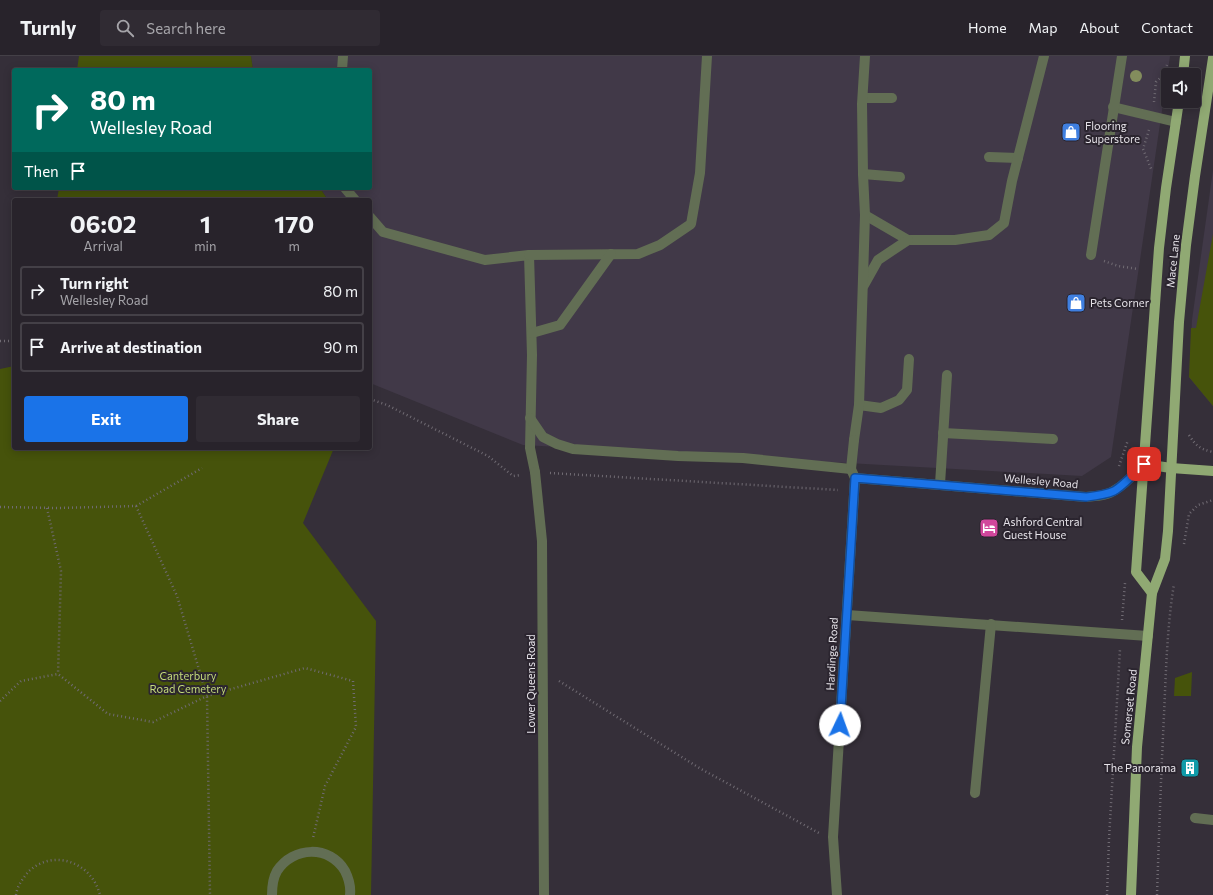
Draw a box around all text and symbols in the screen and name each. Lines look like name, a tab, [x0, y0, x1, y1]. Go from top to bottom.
search box	[100, 10, 380, 46]
text: Turnly	[20, 16, 76, 39]
icon: search	[114, 17, 136, 39]
text: Search here	[146, 19, 226, 37]
text: Home	[968, 19, 1007, 36]
text: Map	[1029, 19, 1057, 36]
text: About	[1079, 19, 1119, 36]
text: Contact	[1141, 19, 1193, 36]
map controls	[1161, 68, 1201, 108]
button: sound	[1161, 68, 1201, 108]
text: 80 m	[90, 82, 156, 116]
icon: right	[24, 84, 76, 136]
text: Wellesley Road	[90, 116, 212, 138]
place label: Flooring Superstore	[1085, 119, 1140, 145]
shop icon: Flooring Superstore	[1060, 121, 1082, 143]
icon: arrive	[67, 160, 89, 182]
text: Then	[24, 162, 59, 180]
text: 06:02	[70, 209, 136, 238]
text: 1	[200, 209, 211, 238]
text: 170	[274, 209, 314, 238]
street label: Mace Lane	[1163, 233, 1182, 288]
text: Arrival	[83, 238, 123, 254]
text: min	[194, 238, 216, 254]
text: m	[289, 238, 300, 254]
text: Turn right	[60, 274, 129, 292]
icon: right	[26, 280, 48, 302]
text: 80 m	[323, 282, 358, 300]
text: Wellesley Road	[60, 292, 148, 308]
shop icon: Pets Corner	[1065, 292, 1087, 314]
place label: Pets Corner	[1090, 296, 1150, 309]
icon: arrive	[26, 336, 48, 358]
text: Arrive at destination	[60, 338, 202, 356]
text: 90 m	[323, 338, 358, 356]
button: Exit	[24, 396, 188, 442]
button: Share	[196, 396, 360, 442]
pin	[1127, 447, 1161, 481]
icon: arrive	[1133, 453, 1155, 475]
street label: Wellesley Road	[1003, 471, 1079, 490]
place label: Ashford Central Guest House	[1003, 515, 1082, 541]
hotel icon: Ashford Central Guest House	[978, 517, 1000, 539]
street label: Hardinge Road	[823, 617, 840, 691]
street label: Lower Queens Road	[524, 634, 537, 734]
park label: Canterbury Road Cemetery	[150, 669, 227, 695]
street label: Somerset Road	[1118, 669, 1139, 745]
position arrow	[819, 704, 861, 746]
building icon: The Panorama	[1179, 757, 1201, 779]
place label: The Panorama	[1104, 761, 1176, 774]

